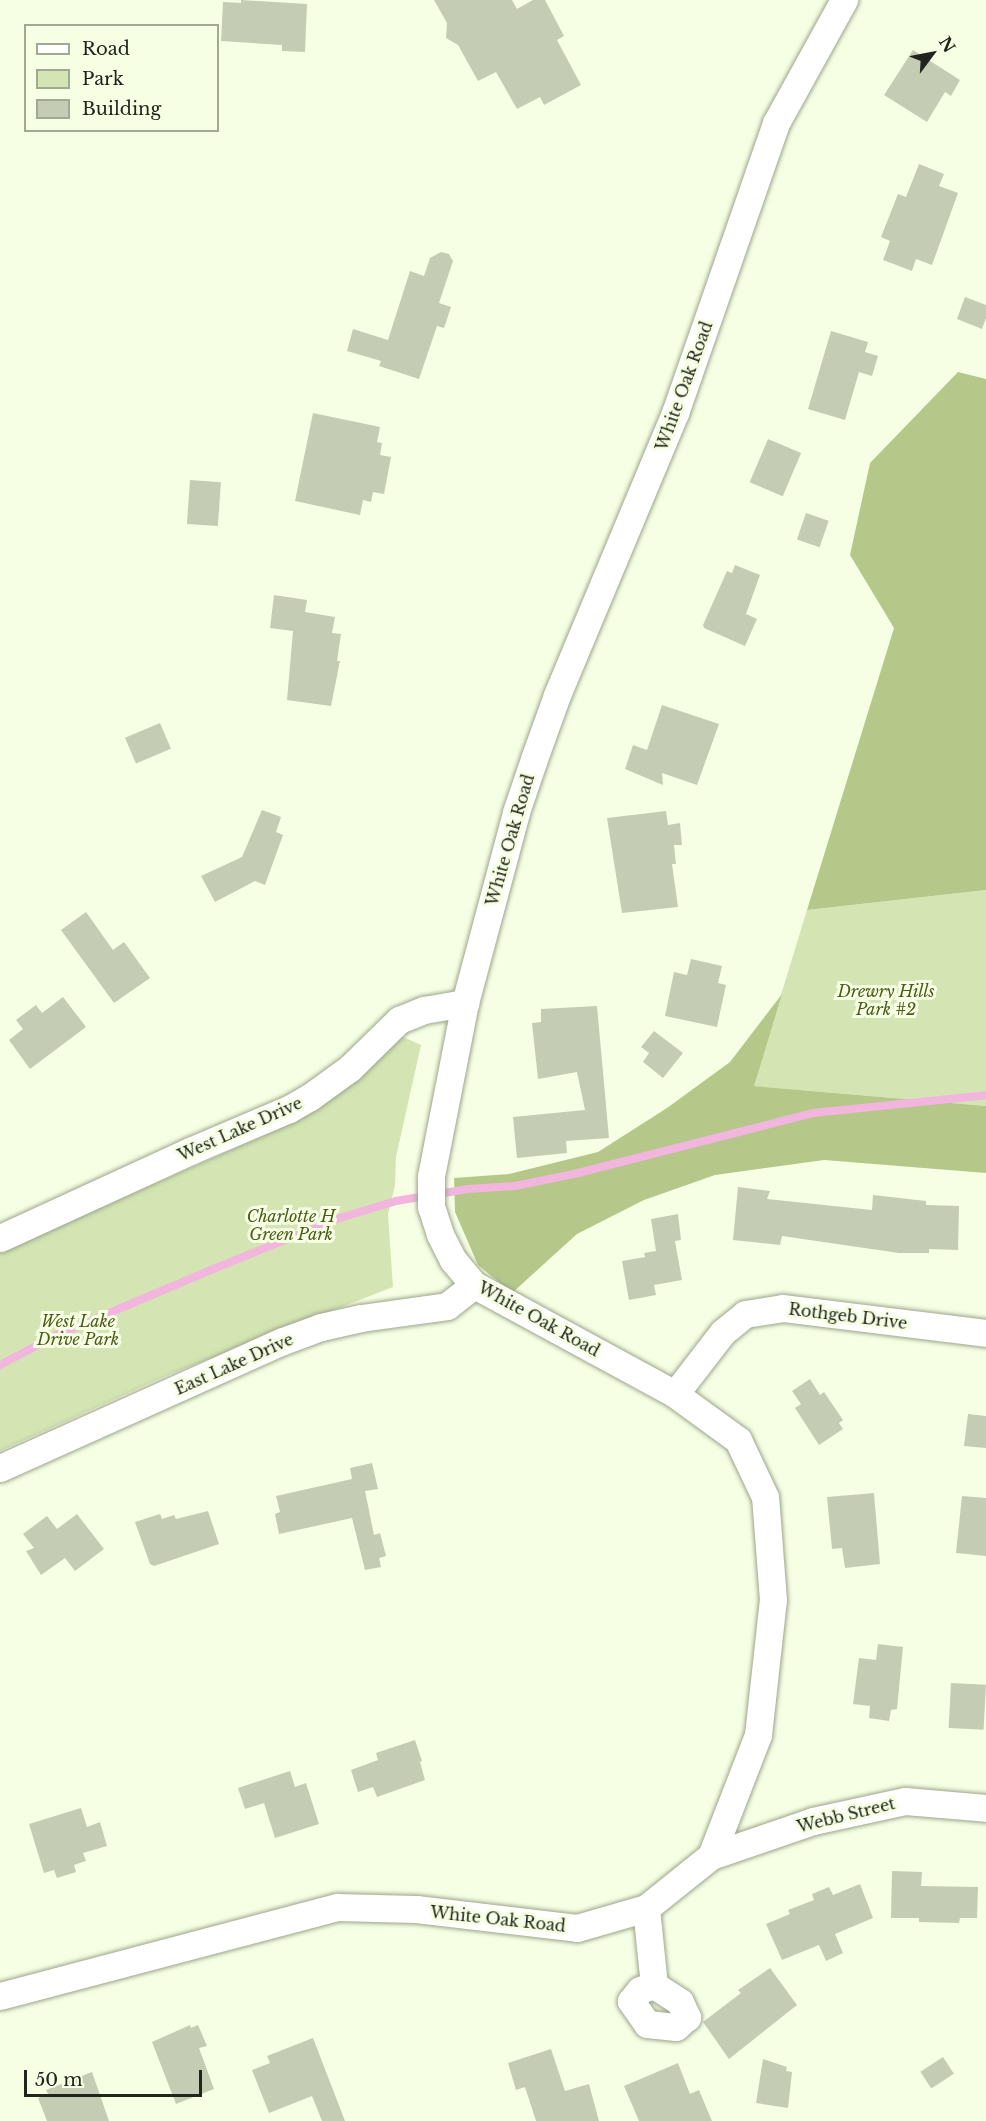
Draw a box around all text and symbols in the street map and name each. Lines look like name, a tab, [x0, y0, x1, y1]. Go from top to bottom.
legend	[24, 24, 219, 132]
north arrow	[902, 24, 962, 84]
text: N	[935, 33, 960, 56]
text: Road	[82, 38, 130, 60]
text: Park	[82, 68, 124, 90]
text: Building	[82, 98, 161, 120]
street label: White Oak Road	[652, 319, 716, 453]
street label: White Oak Road	[482, 772, 538, 908]
park label: Drewry Hills Park #2	[837, 981, 935, 1019]
street label: West Lake Drive	[175, 1093, 305, 1165]
park label: Charlotte H Green Park	[247, 1206, 335, 1244]
street label: White Oak Road	[475, 1278, 603, 1360]
street label: Rothgeb Drive	[788, 1299, 908, 1333]
park label: West Lake Drive Park	[37, 1311, 119, 1349]
street label: East Lake Drive	[172, 1329, 296, 1399]
street label: Webb Street	[795, 1794, 897, 1836]
street label: White Oak Road	[429, 1902, 567, 1936]
scale bar	[27, 2058, 206, 2096]
text: 50 m	[35, 2069, 83, 2091]

